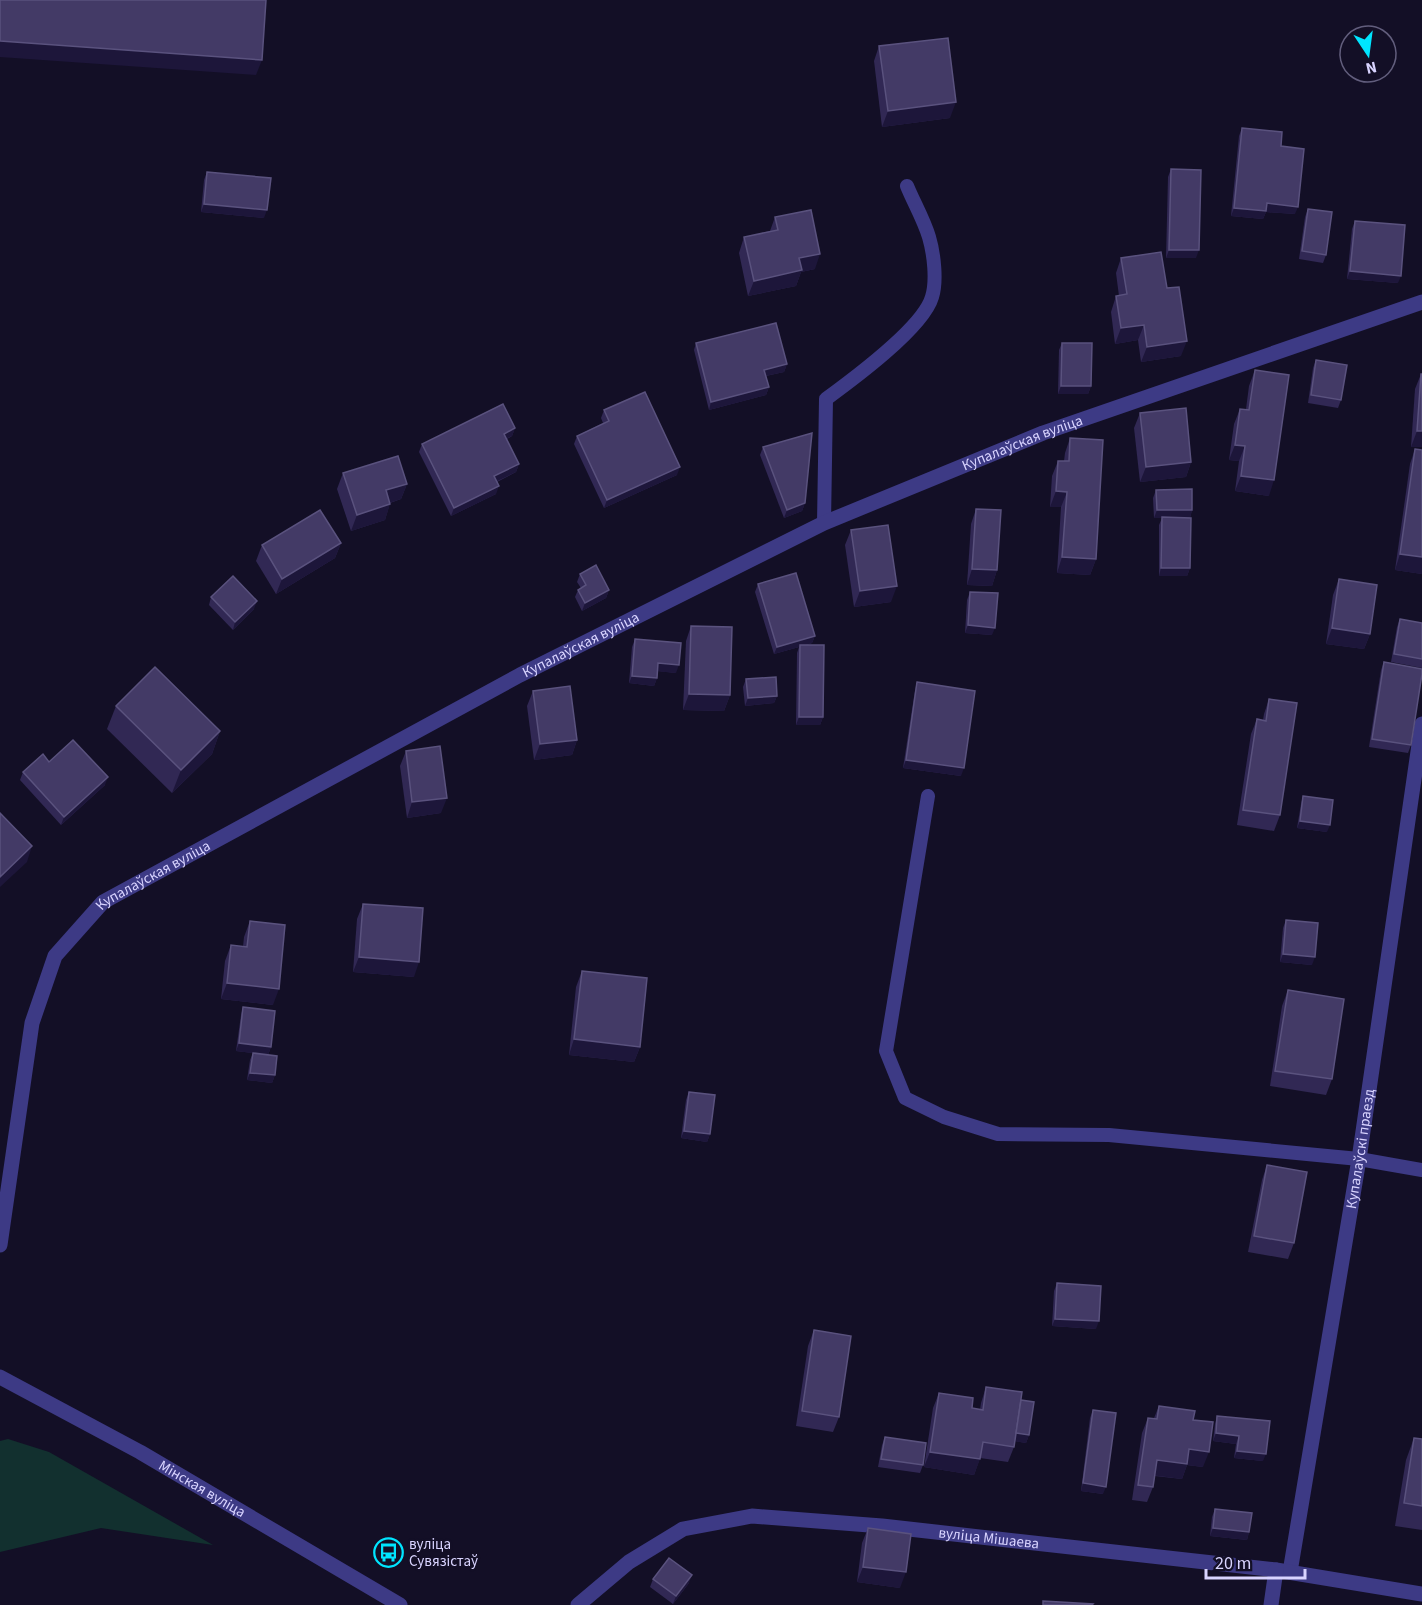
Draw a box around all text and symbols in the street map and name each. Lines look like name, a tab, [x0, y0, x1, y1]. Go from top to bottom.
north arrow	[1338, 24, 1398, 84]
text: N	[1363, 56, 1379, 80]
street label: Купалаўская вуліца	[959, 410, 1086, 476]
street label: Купалаўская вуліца	[519, 607, 643, 683]
street label: Купалаўская вуліца	[90, 835, 214, 915]
street label: Купалаўскі праезд	[1340, 1087, 1380, 1210]
street label: Мінская вуліца	[155, 1455, 250, 1522]
street label: вуліца Мішаева	[937, 1522, 1040, 1554]
place label: вуліца Сувязістаў	[409, 1534, 478, 1572]
bus stop icon: вуліца Сувязістаў	[372, 1537, 404, 1569]
scale bar	[1206, 1542, 1305, 1580]
text: 20 m	[1215, 1551, 1251, 1576]

